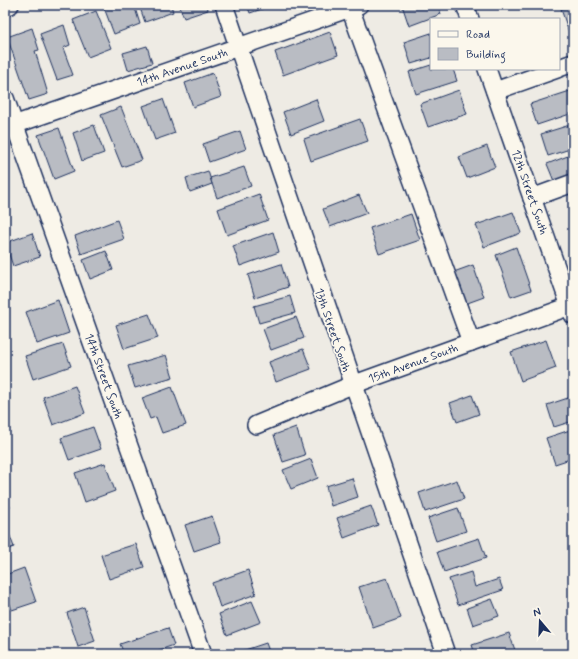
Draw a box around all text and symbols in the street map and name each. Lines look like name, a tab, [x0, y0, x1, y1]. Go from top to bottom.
legend	[430, 18, 560, 70]
text: Road	[466, 27, 490, 43]
street label: 14th Avenue South	[135, 45, 230, 91]
text: Building	[466, 47, 506, 64]
street label: 12th Street South	[507, 148, 551, 237]
street label: 13th Street South	[310, 286, 354, 374]
street label: 14th Street South	[80, 331, 126, 421]
street label: 15th Avenue South	[366, 340, 460, 388]
north arrow	[520, 601, 560, 641]
text: N	[531, 605, 543, 620]

